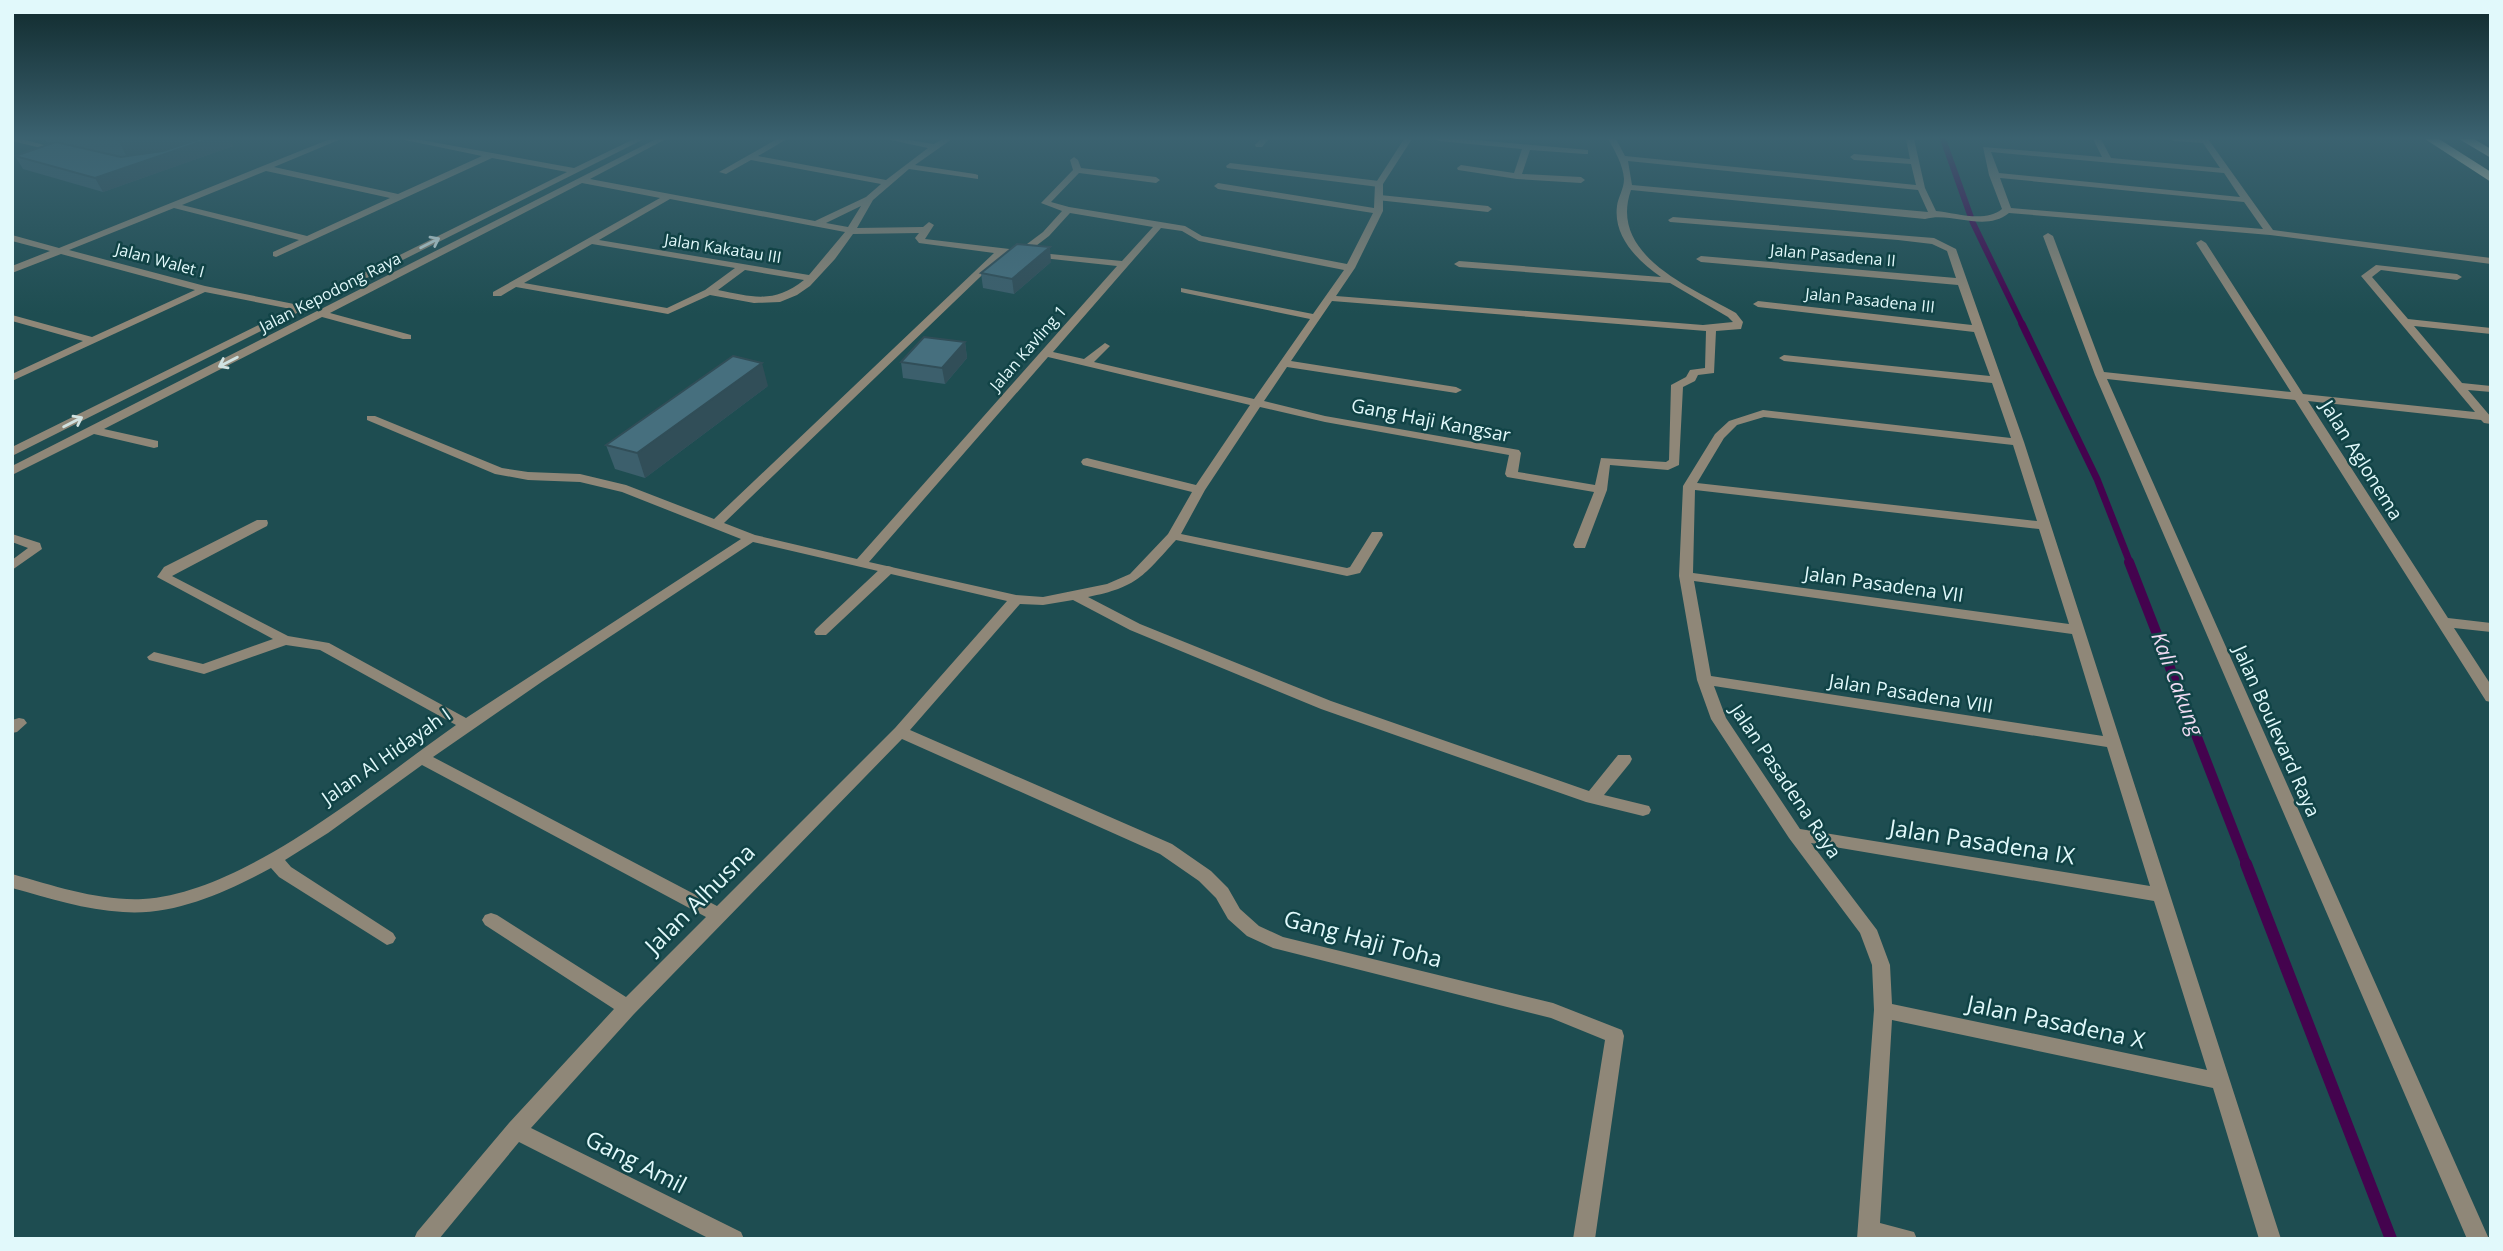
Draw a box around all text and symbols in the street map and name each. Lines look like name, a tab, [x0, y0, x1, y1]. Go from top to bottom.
street label: Jalan Kakatau III	[661, 228, 783, 268]
one-way arrow	[419, 236, 440, 250]
street label: Jalan Walet I	[111, 237, 207, 282]
street label: Jalan Pasadena II	[1767, 238, 1897, 271]
street label: Jalan Kepodong Raya	[254, 247, 405, 338]
street label: Jalan Pasadena III	[1802, 282, 1936, 318]
street label: Jalan Kavling 1	[983, 301, 1071, 397]
one-way arrow	[218, 355, 239, 369]
street label: Gang Haji Kangsar	[1349, 392, 1513, 448]
street label: Jalan Aglonema	[2314, 393, 2409, 525]
one-way arrow	[62, 414, 83, 428]
street label: Jalan Pasadena VII	[1801, 560, 1965, 608]
water label: Kali Cakung	[2145, 628, 2211, 741]
street label: Jalan Boulevard Raya	[2227, 639, 2327, 821]
street label: Jalan Pasadena VIII	[1825, 667, 1995, 719]
street label: Jalan Pasadena Raya	[1723, 697, 1847, 863]
street label: Jalan Al Hidayah I	[315, 702, 456, 811]
street label: Jalan Pasadena IX	[1885, 810, 2078, 872]
street label: Jalan Alhusna	[636, 836, 762, 962]
street label: Gang Haji Toha	[1280, 902, 1446, 975]
street label: Jalan Pasadena X	[1962, 986, 2149, 1056]
street label: Gang Amil	[580, 1122, 693, 1200]

